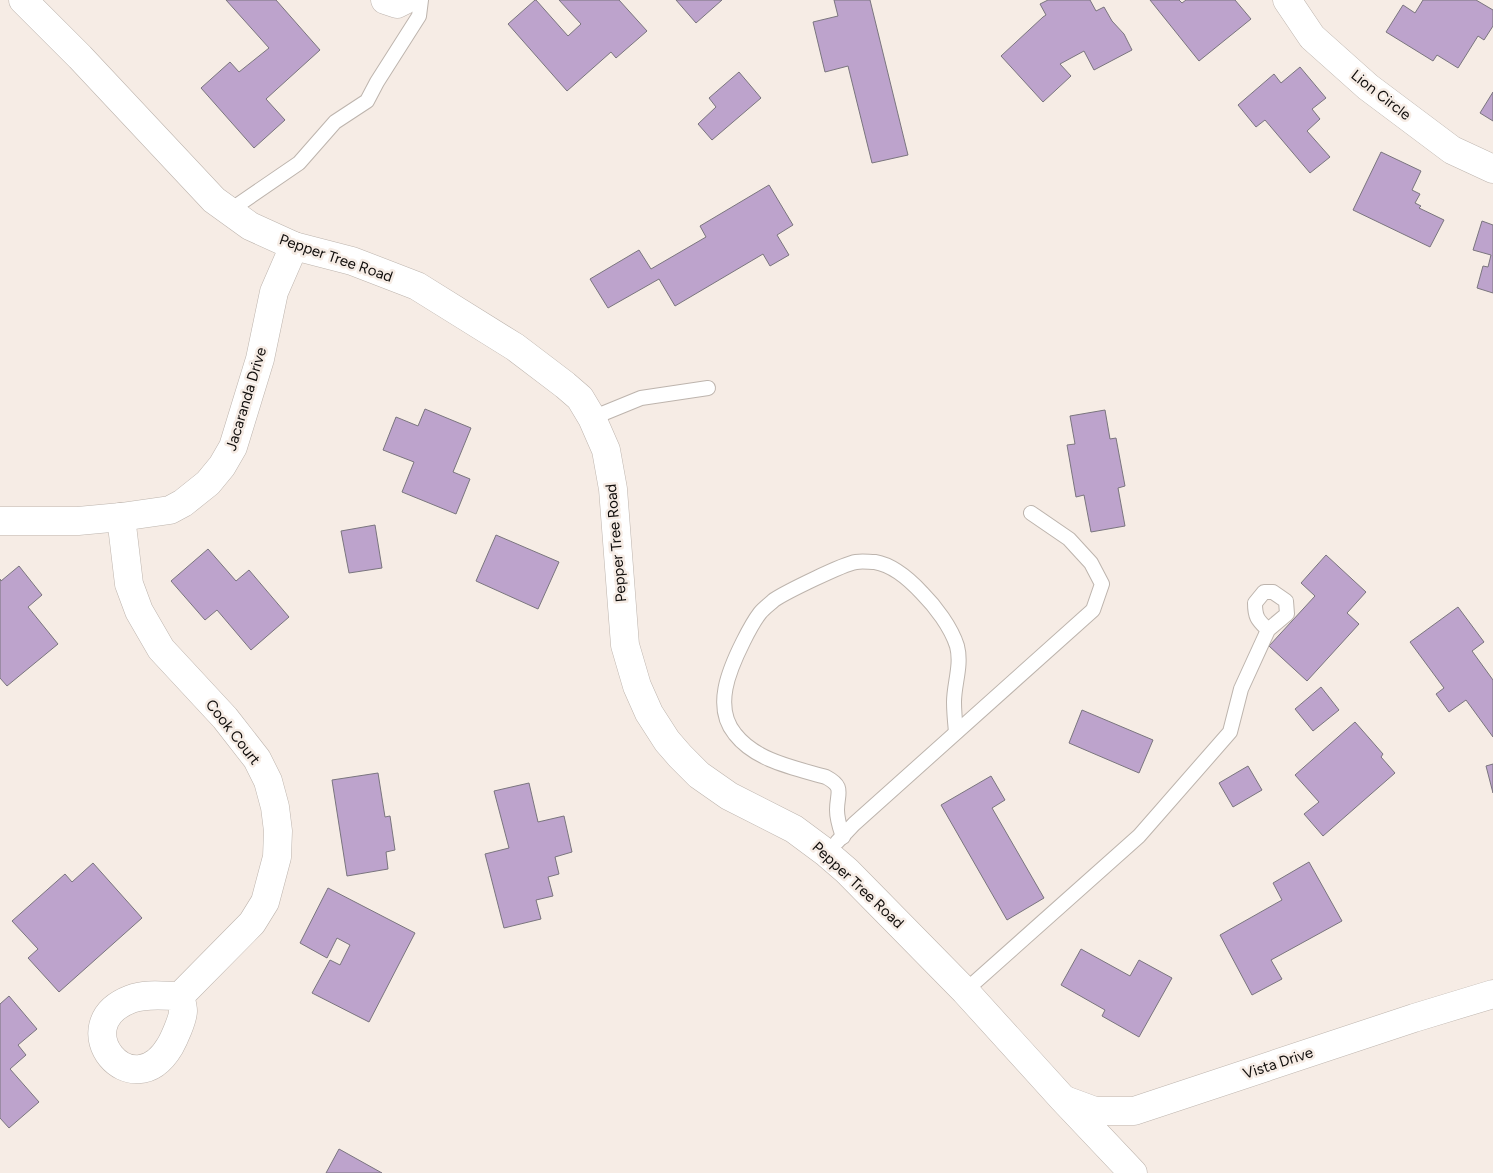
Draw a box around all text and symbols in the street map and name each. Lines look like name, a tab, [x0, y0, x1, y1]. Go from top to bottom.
street label: Lion Circle	[1347, 66, 1415, 124]
street label: Pepper Tree Road	[277, 230, 395, 286]
street label: Jacaranda Drive	[222, 345, 270, 453]
street label: Pepper Tree Road	[602, 483, 630, 603]
street label: Cook Court	[202, 696, 264, 768]
street label: Pepper Tree Road	[808, 838, 908, 932]
street label: Vista Drive	[1241, 1043, 1315, 1083]

